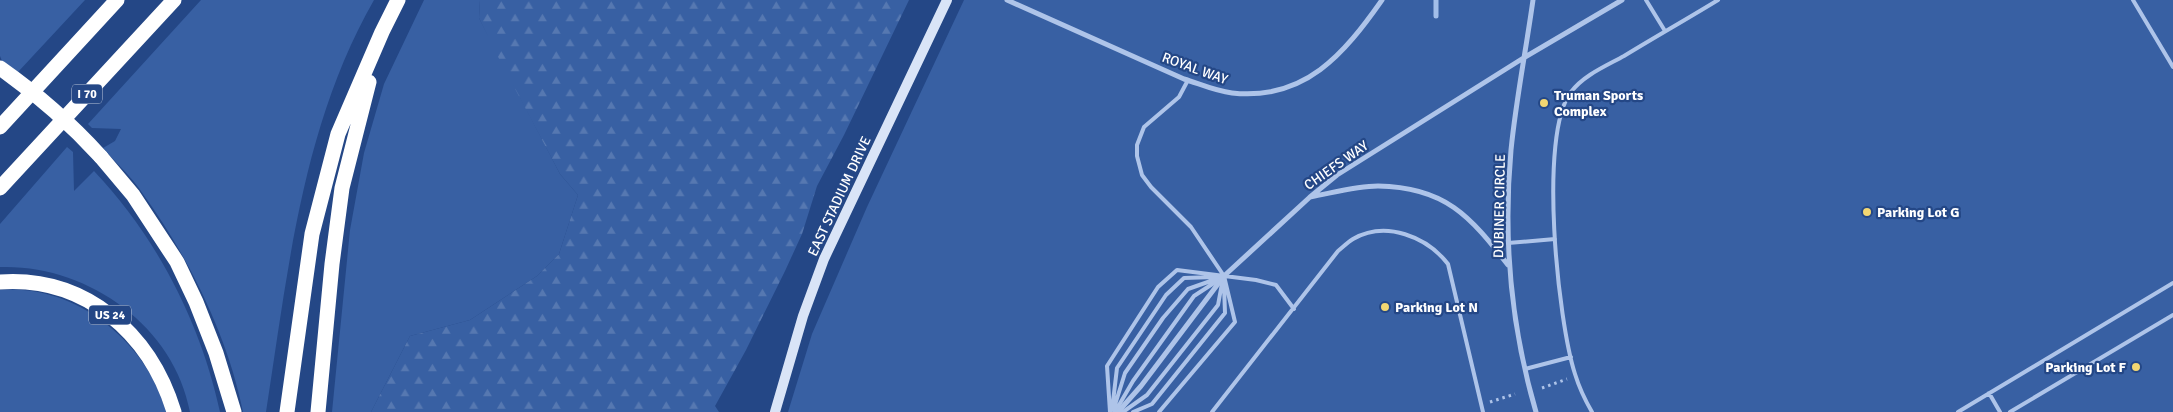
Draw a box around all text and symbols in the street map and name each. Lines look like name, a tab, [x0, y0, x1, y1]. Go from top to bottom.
street label: ROYAL WAY	[1160, 49, 1230, 88]
road number: I 70	[72, 85, 102, 104]
place label: Truman Sports Complex	[1554, 87, 1643, 120]
marker: Truman Sports Complex	[1538, 97, 1550, 109]
street label: EAST STADIUM DRIVE	[804, 134, 875, 259]
street label: CHIEFS WAY	[1301, 137, 1372, 194]
street label: DUBINER CIRCLE	[1490, 154, 1509, 258]
place label: Parking Lot G	[1877, 204, 1959, 221]
marker: Parking Lot G	[1861, 206, 1873, 218]
place label: Parking Lot N	[1395, 299, 1478, 316]
marker: Parking Lot N	[1379, 301, 1391, 313]
road number: US 24	[89, 306, 131, 324]
place label: Parking Lot F	[2045, 359, 2126, 376]
marker: Parking Lot F	[2130, 361, 2142, 373]

